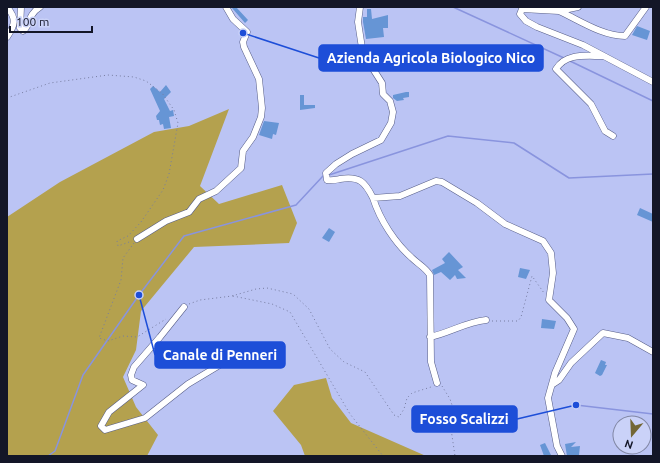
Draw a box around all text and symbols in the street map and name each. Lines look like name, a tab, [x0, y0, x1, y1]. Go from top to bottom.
scale bar	[10, 8, 92, 34]
text: 100 m	[16, 15, 49, 28]
callout: Azienda Agricola Biologico Nico	[319, 45, 543, 71]
text: Azienda Agricola Biologico Nico	[327, 50, 535, 66]
callout: Canale di Penneri	[155, 342, 285, 368]
text: Canale di Penneri	[163, 347, 277, 363]
callout: Fosso Scalizzi	[412, 406, 517, 432]
text: Fosso Scalizzi	[419, 411, 509, 427]
north arrow	[612, 415, 652, 455]
text: N	[623, 437, 635, 451]

